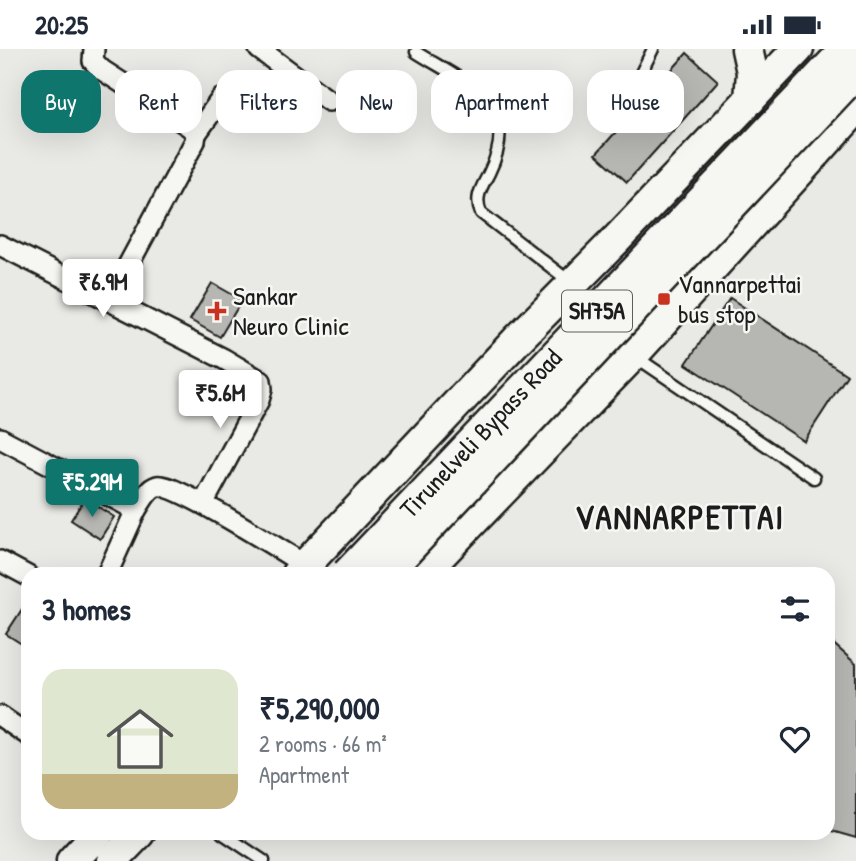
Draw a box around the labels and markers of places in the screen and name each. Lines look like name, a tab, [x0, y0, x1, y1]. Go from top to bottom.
pin: ₹6.9M	[54, 259, 152, 319]
place label: Vannarpettai bus stop	[678, 266, 802, 331]
place label: Sankar Neuro Clinic	[233, 278, 349, 343]
marker: Vannarpettai bus stop	[656, 291, 672, 307]
marker: Sankar Neuro Clinic	[207, 301, 227, 321]
pin: ₹5.6M	[171, 371, 269, 430]
pin: ₹5.29M	[35, 459, 149, 519]

